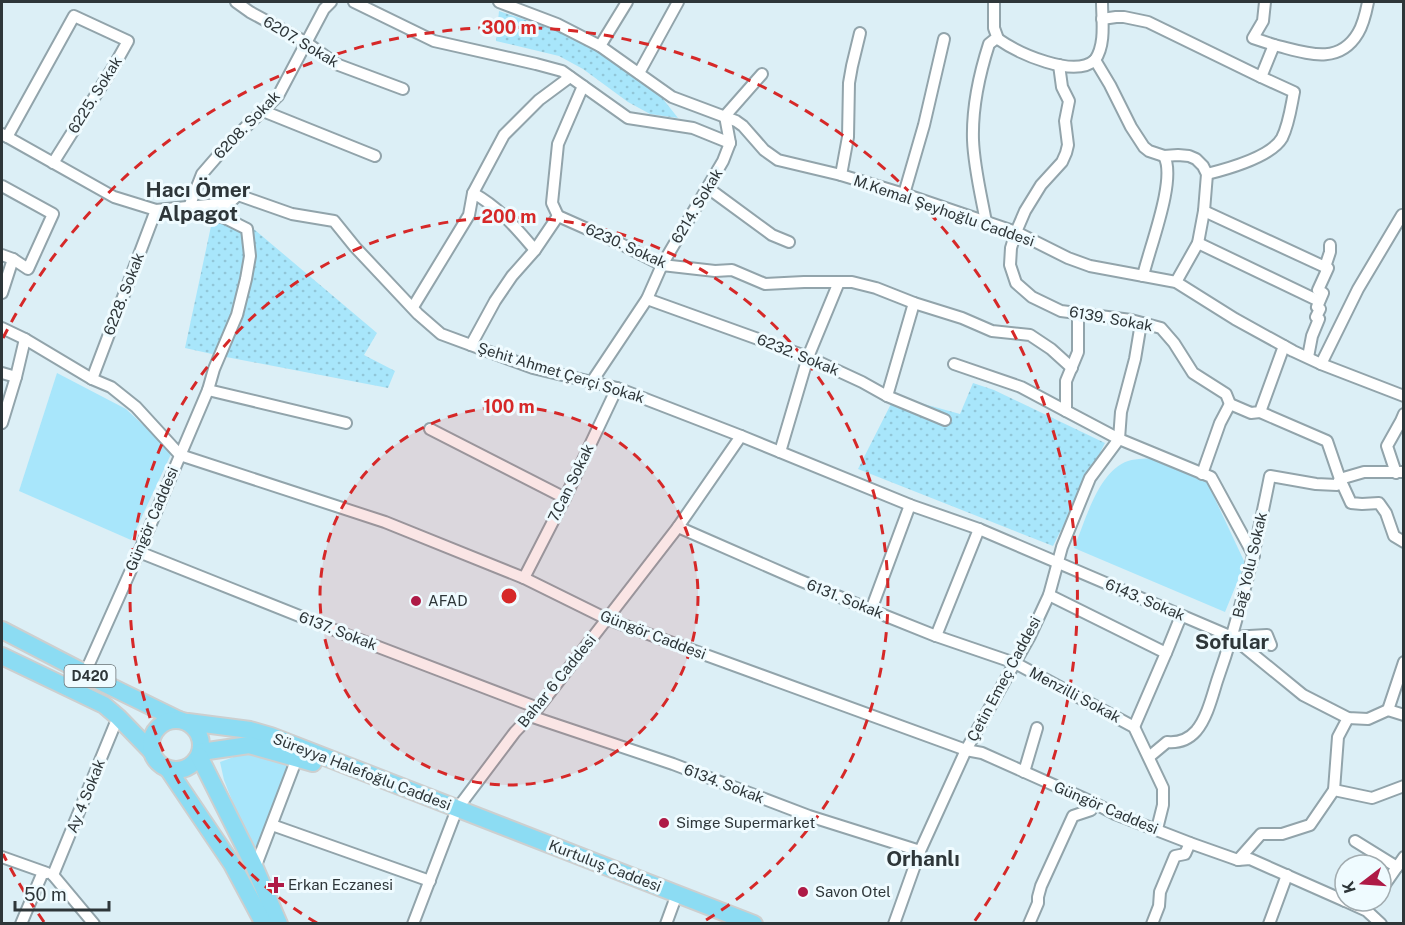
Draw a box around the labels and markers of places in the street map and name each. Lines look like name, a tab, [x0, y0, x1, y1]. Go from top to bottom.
centre of rings	[499, 586, 519, 606]
place label: AFAD	[428, 592, 468, 609]
marker: AFAD	[409, 594, 423, 608]
place label: Simge Supermarket	[676, 814, 815, 831]
marker: Simge Supermarket	[657, 816, 671, 830]
place label: Erkan Eczanesi	[288, 876, 393, 893]
marker: Erkan Eczanesi	[269, 878, 283, 892]
place label: Savon Otel	[815, 883, 891, 900]
marker: Savon Otel	[796, 885, 810, 899]

